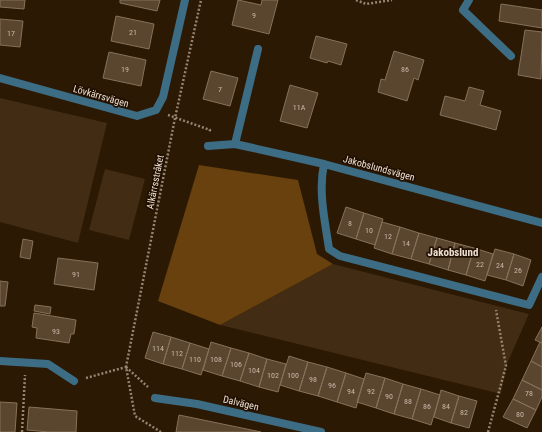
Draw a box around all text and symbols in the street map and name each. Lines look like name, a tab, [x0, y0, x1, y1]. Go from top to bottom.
house number: 9	[252, 11, 256, 20]
house number: 21	[129, 28, 137, 37]
house number: 17	[7, 29, 15, 38]
house number: 19	[121, 65, 129, 74]
house number: 86	[401, 65, 409, 74]
street label: Lövkärrsvägen	[72, 83, 130, 109]
house number: 7	[218, 85, 222, 94]
house number: 11A	[293, 103, 306, 112]
street label: Jakobslundsvägen	[342, 153, 416, 183]
street label: Alkärrsstråket	[144, 154, 166, 210]
house number: 8	[348, 219, 352, 228]
house number: 10	[365, 226, 373, 235]
house number: 12	[384, 232, 392, 241]
house number: 14	[402, 239, 410, 248]
district label: Jakobslund	[428, 246, 478, 259]
house number: 22	[476, 260, 484, 269]
house number: 24	[496, 261, 504, 270]
house number: 26	[514, 266, 522, 275]
house number: 91	[72, 270, 80, 279]
house number: 93	[52, 327, 60, 336]
house number: 114	[152, 344, 164, 353]
house number: 112	[171, 349, 183, 358]
house number: 110	[189, 355, 201, 364]
house number: 108	[210, 355, 222, 364]
house number: 106	[230, 360, 242, 369]
house number: 104	[248, 366, 260, 375]
house number: 102	[267, 371, 279, 380]
house number: 100	[287, 371, 299, 380]
house number: 98	[309, 375, 317, 384]
house number: 96	[328, 381, 336, 390]
house number: 94	[347, 387, 355, 396]
house number: 92	[367, 387, 375, 396]
house number: 78	[525, 389, 533, 398]
house number: 90	[385, 392, 393, 401]
street label: Dalvägen	[222, 394, 260, 412]
house number: 88	[404, 397, 412, 406]
house number: 86	[423, 402, 431, 411]
house number: 84	[442, 402, 450, 411]
house number: 82	[460, 408, 468, 417]
house number: 80	[516, 410, 524, 419]

